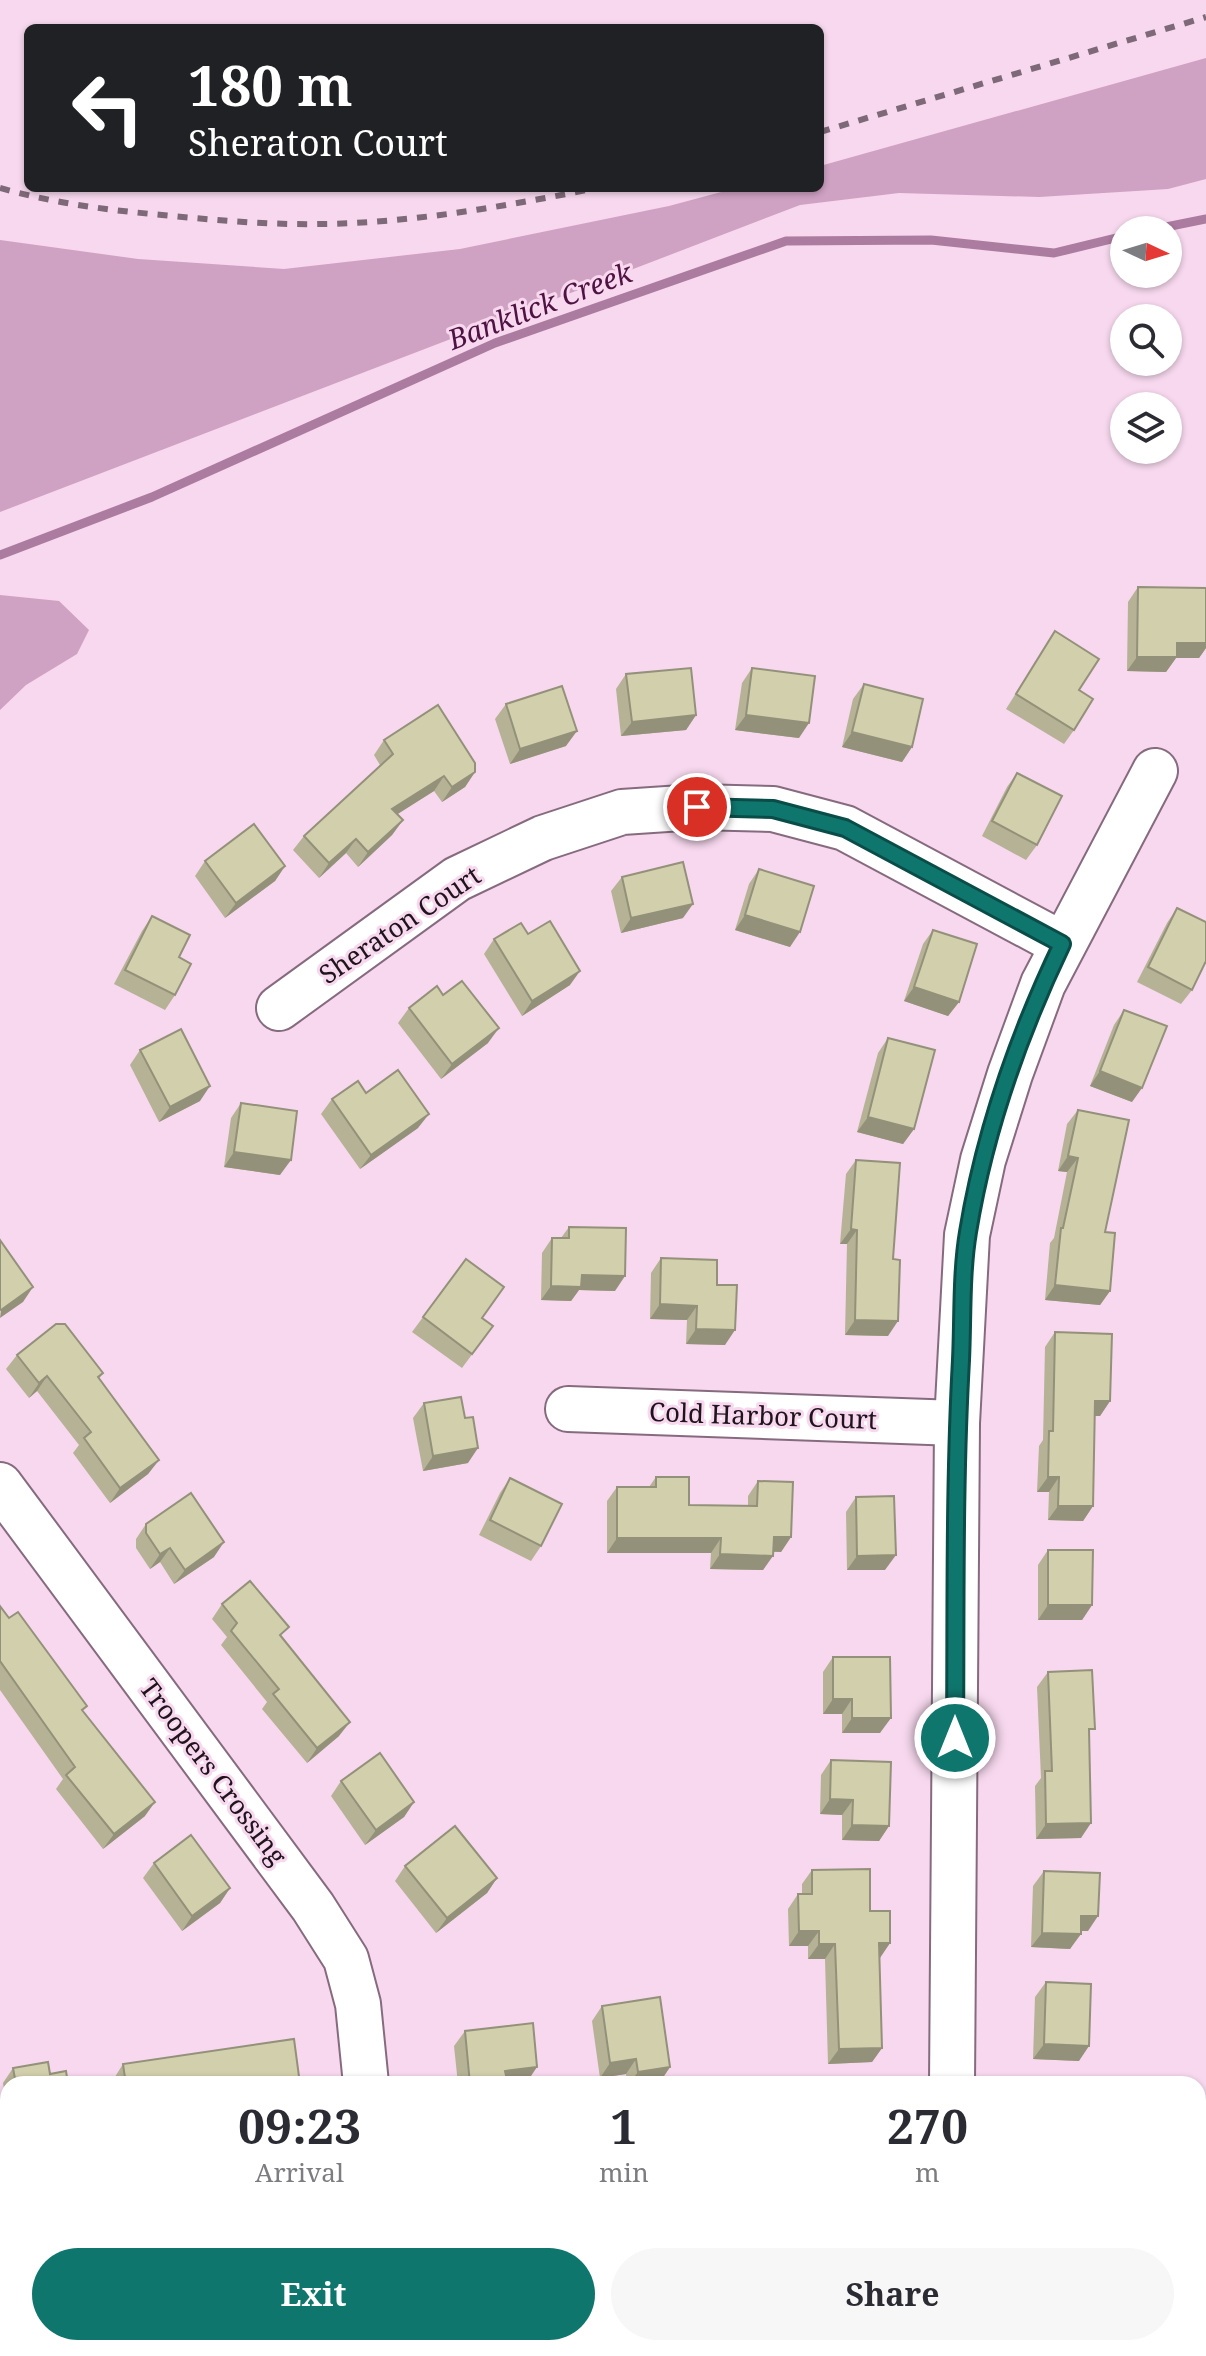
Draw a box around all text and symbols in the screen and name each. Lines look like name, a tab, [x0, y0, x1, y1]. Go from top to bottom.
text: 180 m	[188, 46, 353, 122]
icon: left	[56, 56, 160, 160]
text: Sheraton Court	[188, 118, 448, 167]
north arrow	[1110, 216, 1182, 288]
map controls	[1110, 216, 1182, 464]
water label: Banklick Creek	[441, 252, 638, 358]
button: search	[1110, 304, 1182, 376]
button: layers	[1110, 392, 1182, 464]
pin	[663, 773, 731, 841]
icon: arrive	[675, 785, 719, 829]
street label: Sheraton Court	[312, 857, 487, 992]
street label: Cold Harbor Court	[648, 1393, 878, 1437]
street label: Troopers Crossing	[132, 1671, 296, 1872]
position arrow	[913, 1696, 997, 1780]
text: 09:23	[238, 2093, 361, 2158]
text: 1	[610, 2093, 637, 2158]
text: 270	[887, 2093, 968, 2158]
text: Arrival	[255, 2154, 344, 2190]
text: min	[599, 2154, 649, 2190]
text: m	[915, 2154, 940, 2190]
button: Exit	[32, 2248, 595, 2340]
button: Share	[611, 2248, 1174, 2340]

